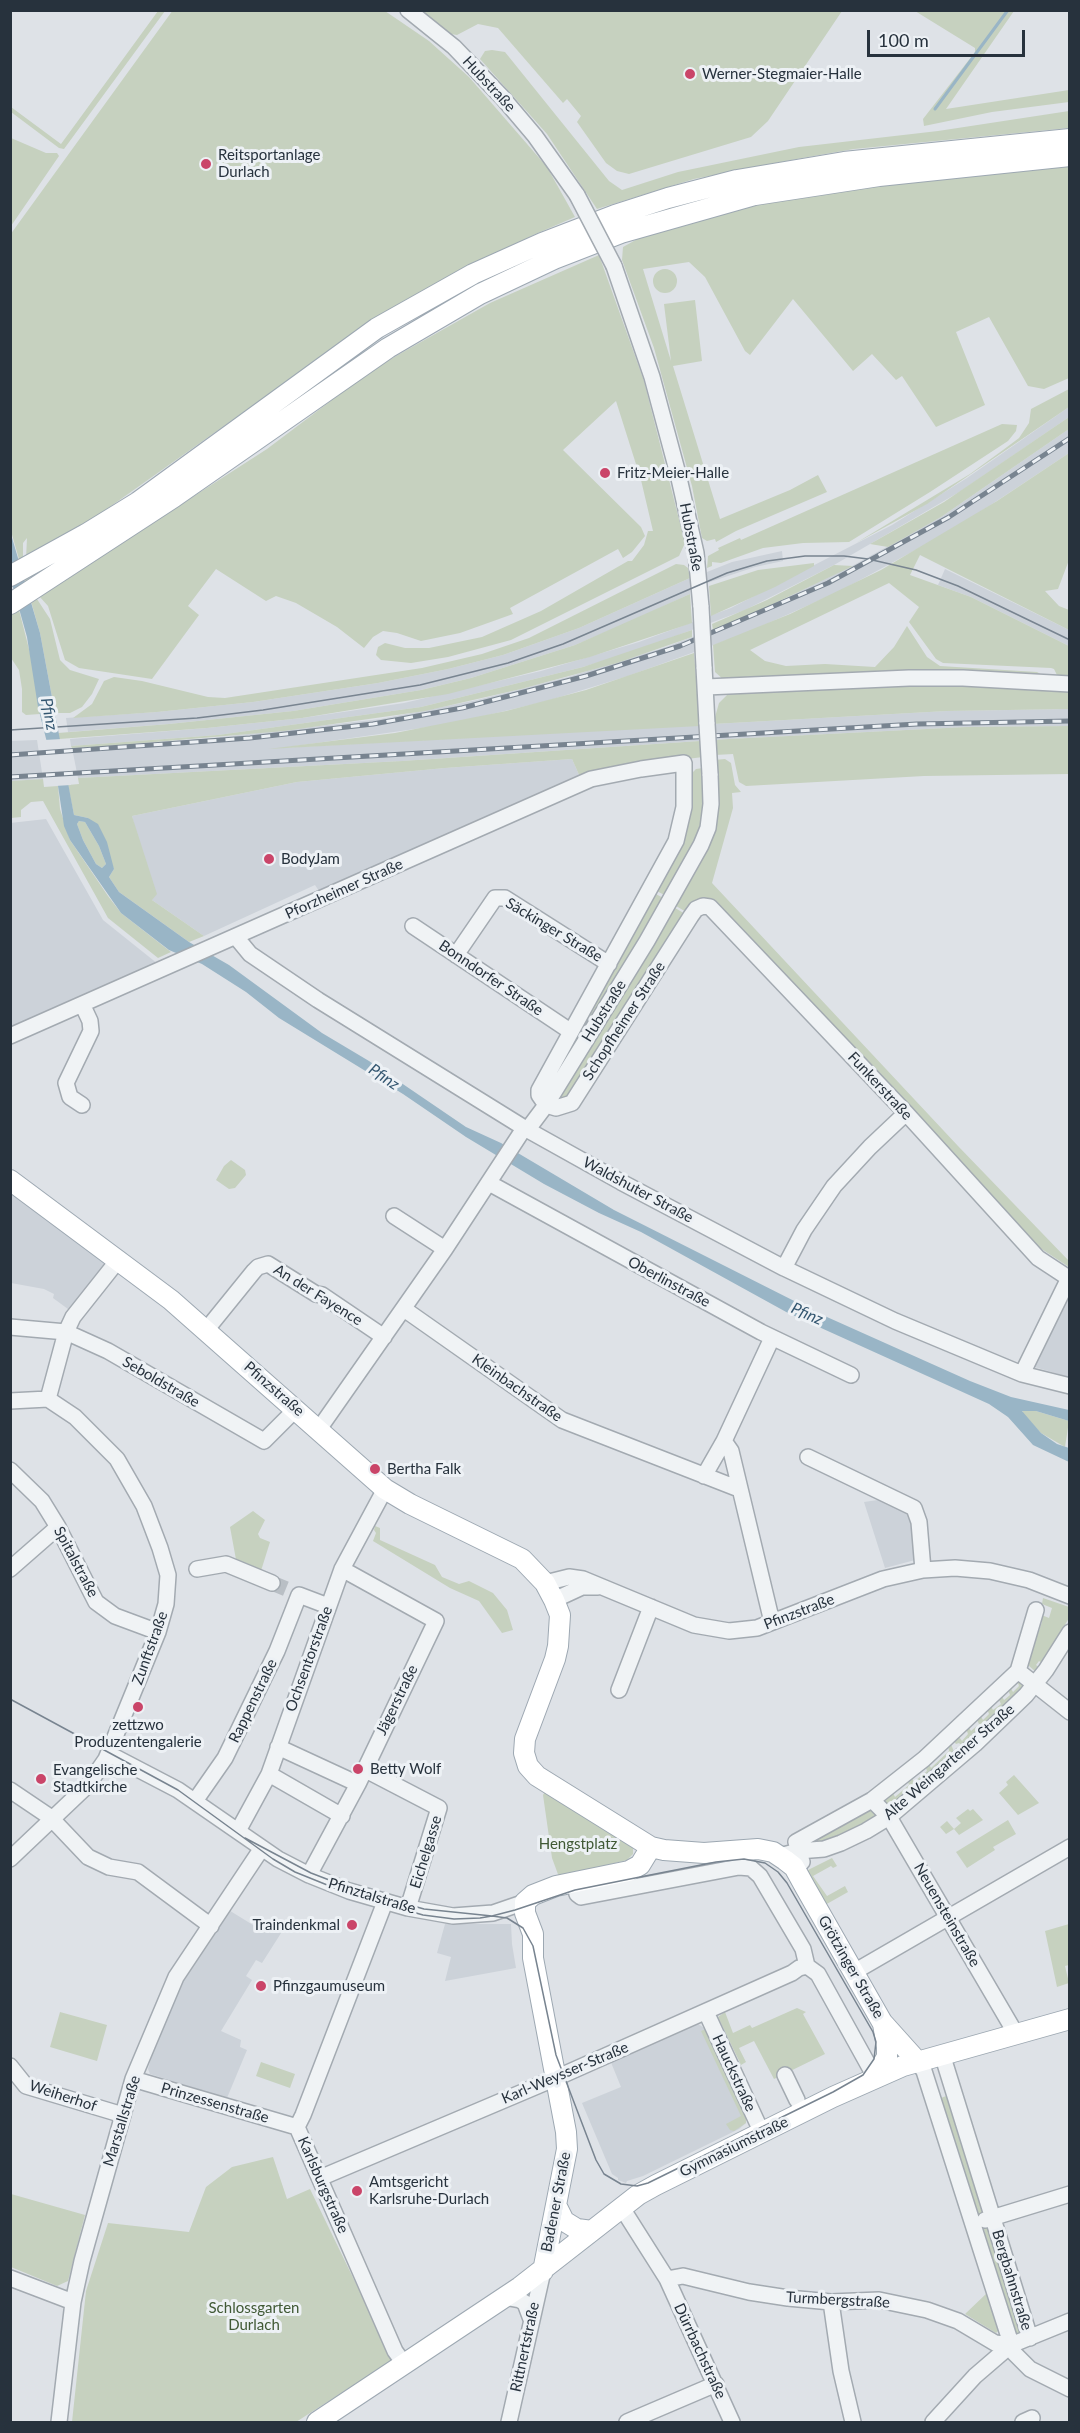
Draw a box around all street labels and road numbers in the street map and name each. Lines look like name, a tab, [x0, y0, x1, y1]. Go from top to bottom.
street label: Hubstraße	[459, 52, 519, 116]
street label: Hubstraße	[676, 501, 706, 573]
street label: Pforzheimer Straße	[282, 855, 406, 923]
street label: Säckinger Straße	[502, 894, 606, 966]
street label: Bonndorfer Straße	[435, 936, 547, 1020]
street label: Schopfheimer Straße	[579, 958, 669, 1084]
street label: Hubstraße	[578, 977, 630, 1045]
street label: Funkerstraße	[844, 1048, 916, 1124]
street label: Waldshuter Straße	[580, 1153, 696, 1227]
street label: Oberlinstraße	[625, 1253, 713, 1311]
street label: An der Fayence	[270, 1260, 366, 1330]
street label: Kleinbachstraße	[468, 1350, 566, 1426]
street label: Seboldstraße	[119, 1353, 203, 1411]
street label: Pfinzstraße	[240, 1358, 308, 1420]
street label: Spitalstraße	[50, 1523, 102, 1601]
street label: Pfinzstraße	[761, 1590, 837, 1634]
street label: Ochsentorstraße	[282, 1604, 336, 1714]
street label: Zunftstraße	[128, 1609, 172, 1687]
street label: Rappenstraße	[225, 1656, 281, 1746]
street label: Jägerstraße	[372, 1662, 422, 1738]
street label: Alte Weingartener Straße	[880, 1700, 1018, 1824]
street label: Eichelgasse	[406, 1813, 446, 1891]
street label: Neuensteinstraße	[910, 1860, 984, 1970]
street label: Pfinztalstraße	[326, 1874, 418, 1918]
street label: Grötzinger Straße	[814, 1912, 888, 2022]
street label: Hauckstraße	[708, 2032, 760, 2114]
street label: Karl-Weysser-Straße	[499, 2038, 631, 2108]
street label: Marstallstraße	[100, 2073, 144, 2169]
street label: Weiherhof	[27, 2077, 99, 2115]
street label: Prinzessenstraße	[159, 2079, 271, 2127]
street label: Gymnasiumstraße	[677, 2113, 791, 2181]
street label: Karlsburgstraße	[294, 2134, 352, 2236]
street label: Badener Straße	[537, 2150, 575, 2254]
street label: Bergbahnstraße	[988, 2227, 1036, 2333]
street label: Turmbergstraße	[786, 2288, 890, 2312]
street label: Rittnertstraße	[507, 2300, 543, 2394]
street label: Dürrbachstraße	[670, 2300, 730, 2402]

